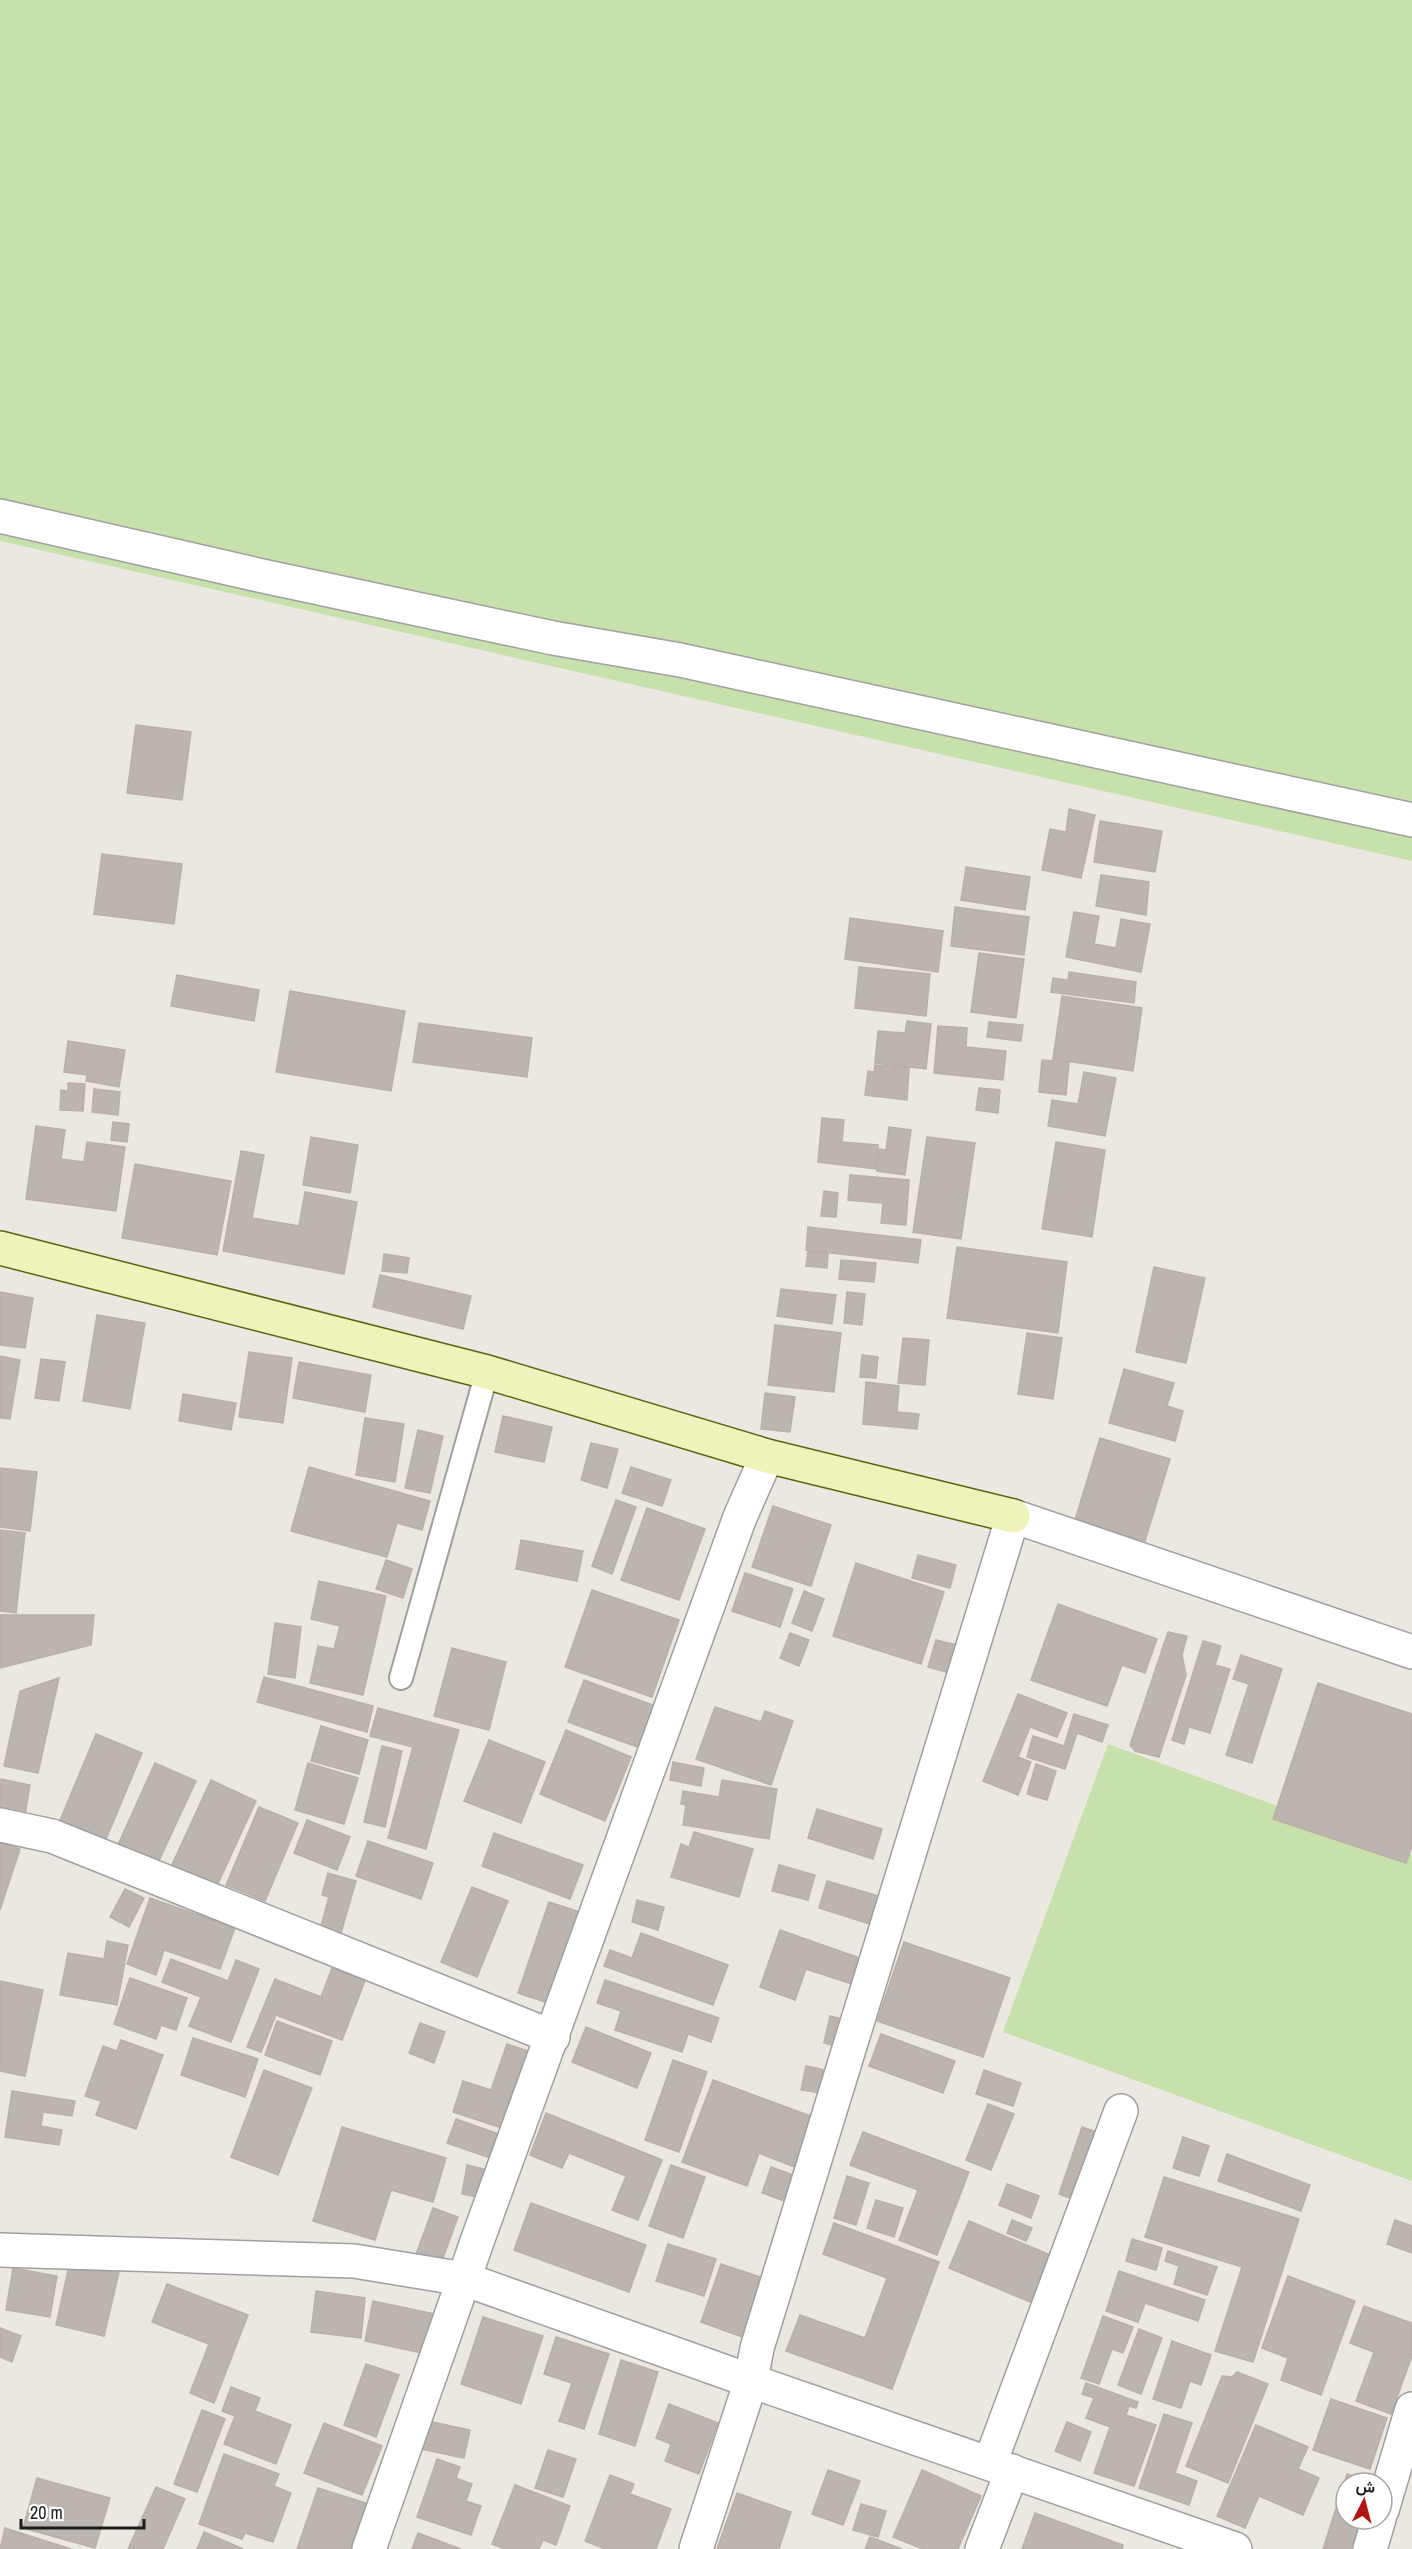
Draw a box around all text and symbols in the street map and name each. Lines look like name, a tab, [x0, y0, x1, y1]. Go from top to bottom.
north arrow	[1334, 2471, 1394, 2531]
text: ش	[1355, 2474, 1376, 2498]
scale bar	[21, 2492, 144, 2530]
text: 20 m	[30, 2500, 63, 2525]

